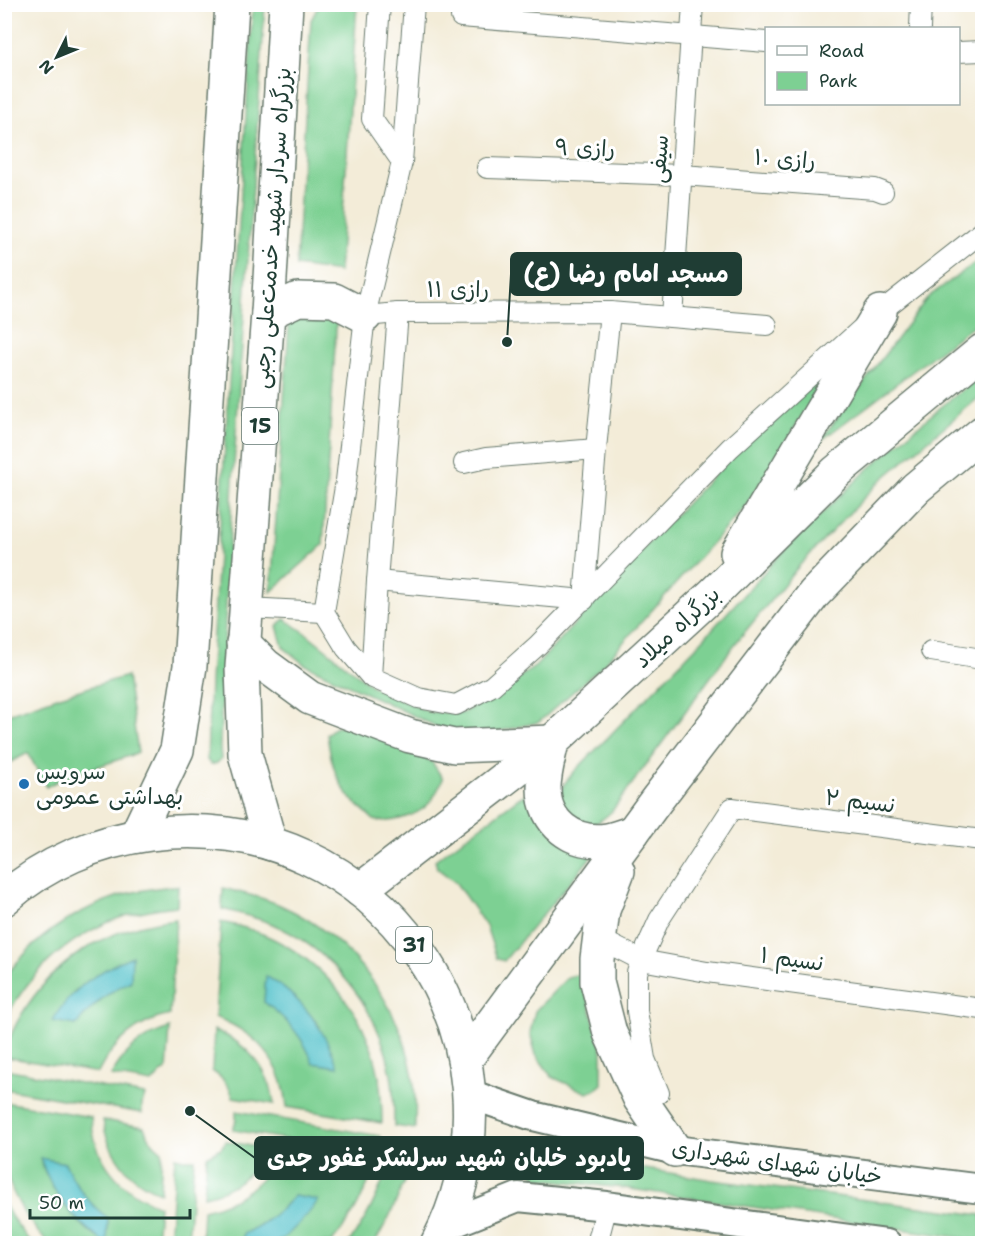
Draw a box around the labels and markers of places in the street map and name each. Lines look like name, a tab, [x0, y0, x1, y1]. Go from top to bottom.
callout: مسجد امام رضا (ع)	[511, 253, 741, 295]
place label: سرویس بهداشتی عمومی	[36, 757, 183, 811]
marker: سرویس بهداشتی عمومی	[17, 777, 31, 791]
callout: یادبود خلبان شهید سرلشکر غفور جدی	[255, 1137, 643, 1179]

